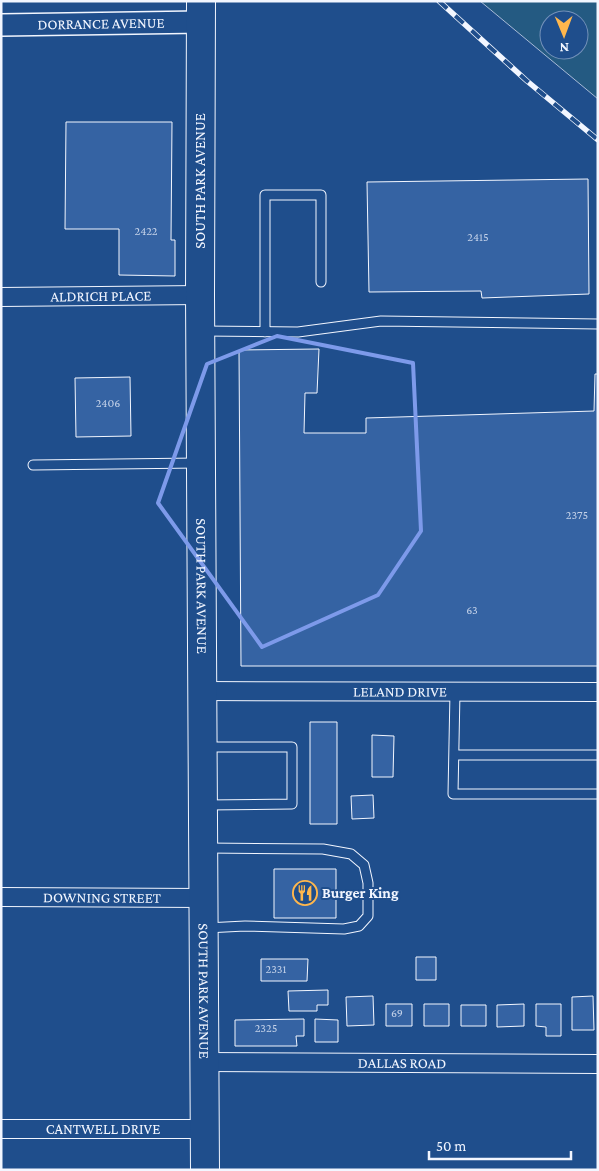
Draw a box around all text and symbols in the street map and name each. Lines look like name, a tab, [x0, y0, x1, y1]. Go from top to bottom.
north arrow	[539, 10, 589, 60]
street label: DORRANCE AVENUE	[37, 15, 165, 32]
text: N	[559, 40, 569, 56]
street label: SOUTH PARK AVENUE	[192, 113, 208, 249]
house number: 2422	[134, 224, 158, 238]
house number: 2415	[467, 230, 489, 244]
street label: ALDRICH PLACE	[50, 287, 152, 305]
house number: 2406	[96, 396, 120, 410]
house number: 2375	[566, 508, 588, 522]
street label: SOUTH PARK AVENUE	[193, 518, 210, 654]
house number: 63	[466, 603, 478, 617]
street label: LELAND DRIVE	[353, 683, 447, 700]
restaurant icon: Burger King	[292, 880, 318, 906]
place label: Burger King	[322, 885, 399, 901]
street label: DOWNING STREET	[43, 889, 161, 906]
street label: SOUTH PARK AVENUE	[196, 923, 212, 1059]
house number: 2331	[265, 962, 287, 976]
house number: 69	[391, 1006, 403, 1020]
house number: 2325	[255, 1021, 277, 1035]
street label: DALLAS ROAD	[358, 1055, 446, 1071]
street label: CANTWELL DRIVE	[46, 1121, 160, 1137]
scale bar	[429, 1128, 572, 1160]
text: 50 m	[436, 1138, 466, 1154]

